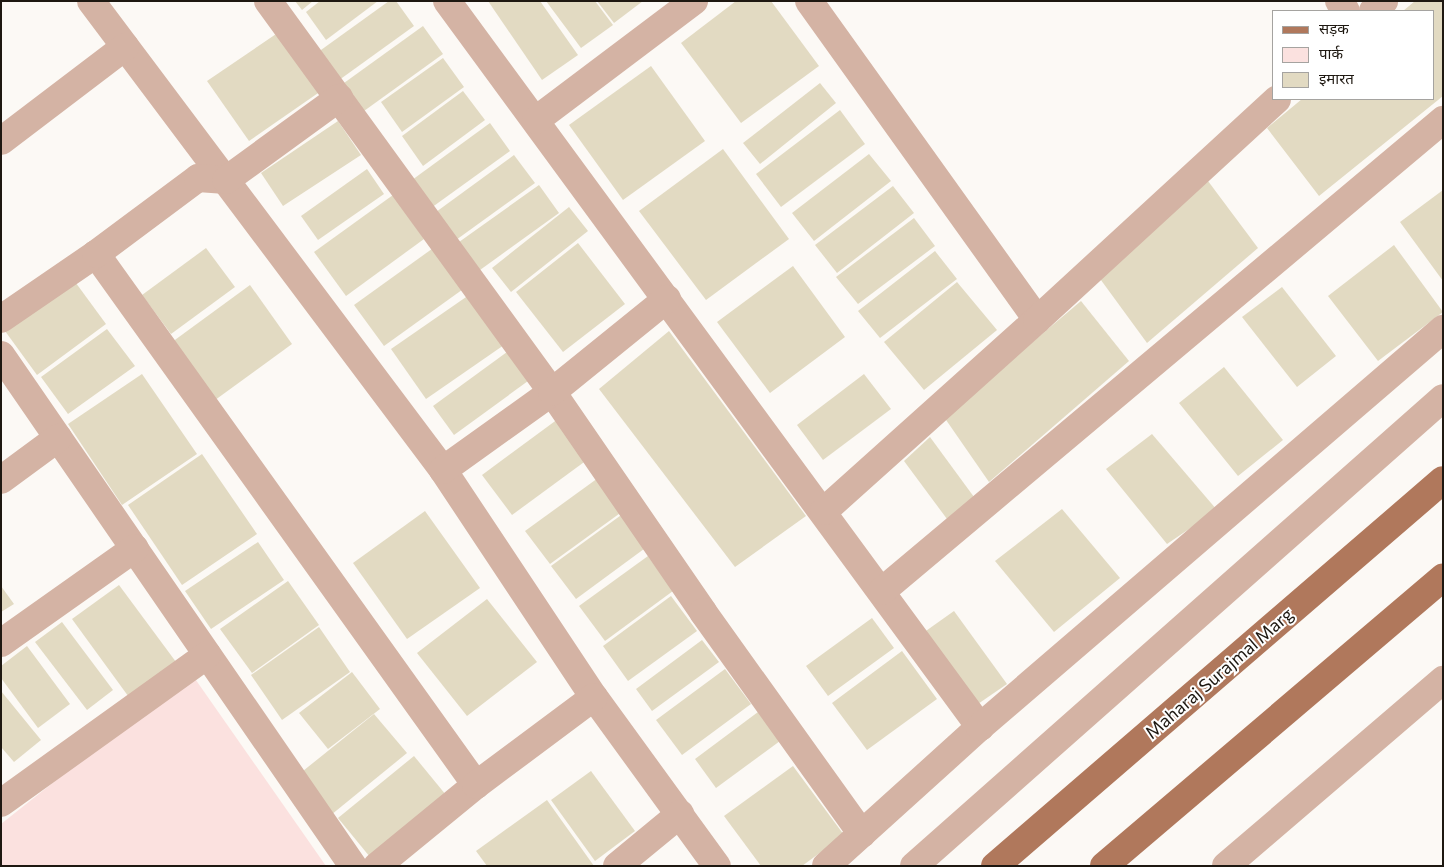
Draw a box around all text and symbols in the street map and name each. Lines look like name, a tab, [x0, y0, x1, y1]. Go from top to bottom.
legend	[1272, 10, 1434, 100]
text: सड़क	[1319, 19, 1349, 37]
text: पार्क	[1319, 44, 1343, 62]
text: इमारत	[1319, 69, 1354, 87]
street label: Maharaj Surajmal Marg	[1141, 603, 1297, 743]

